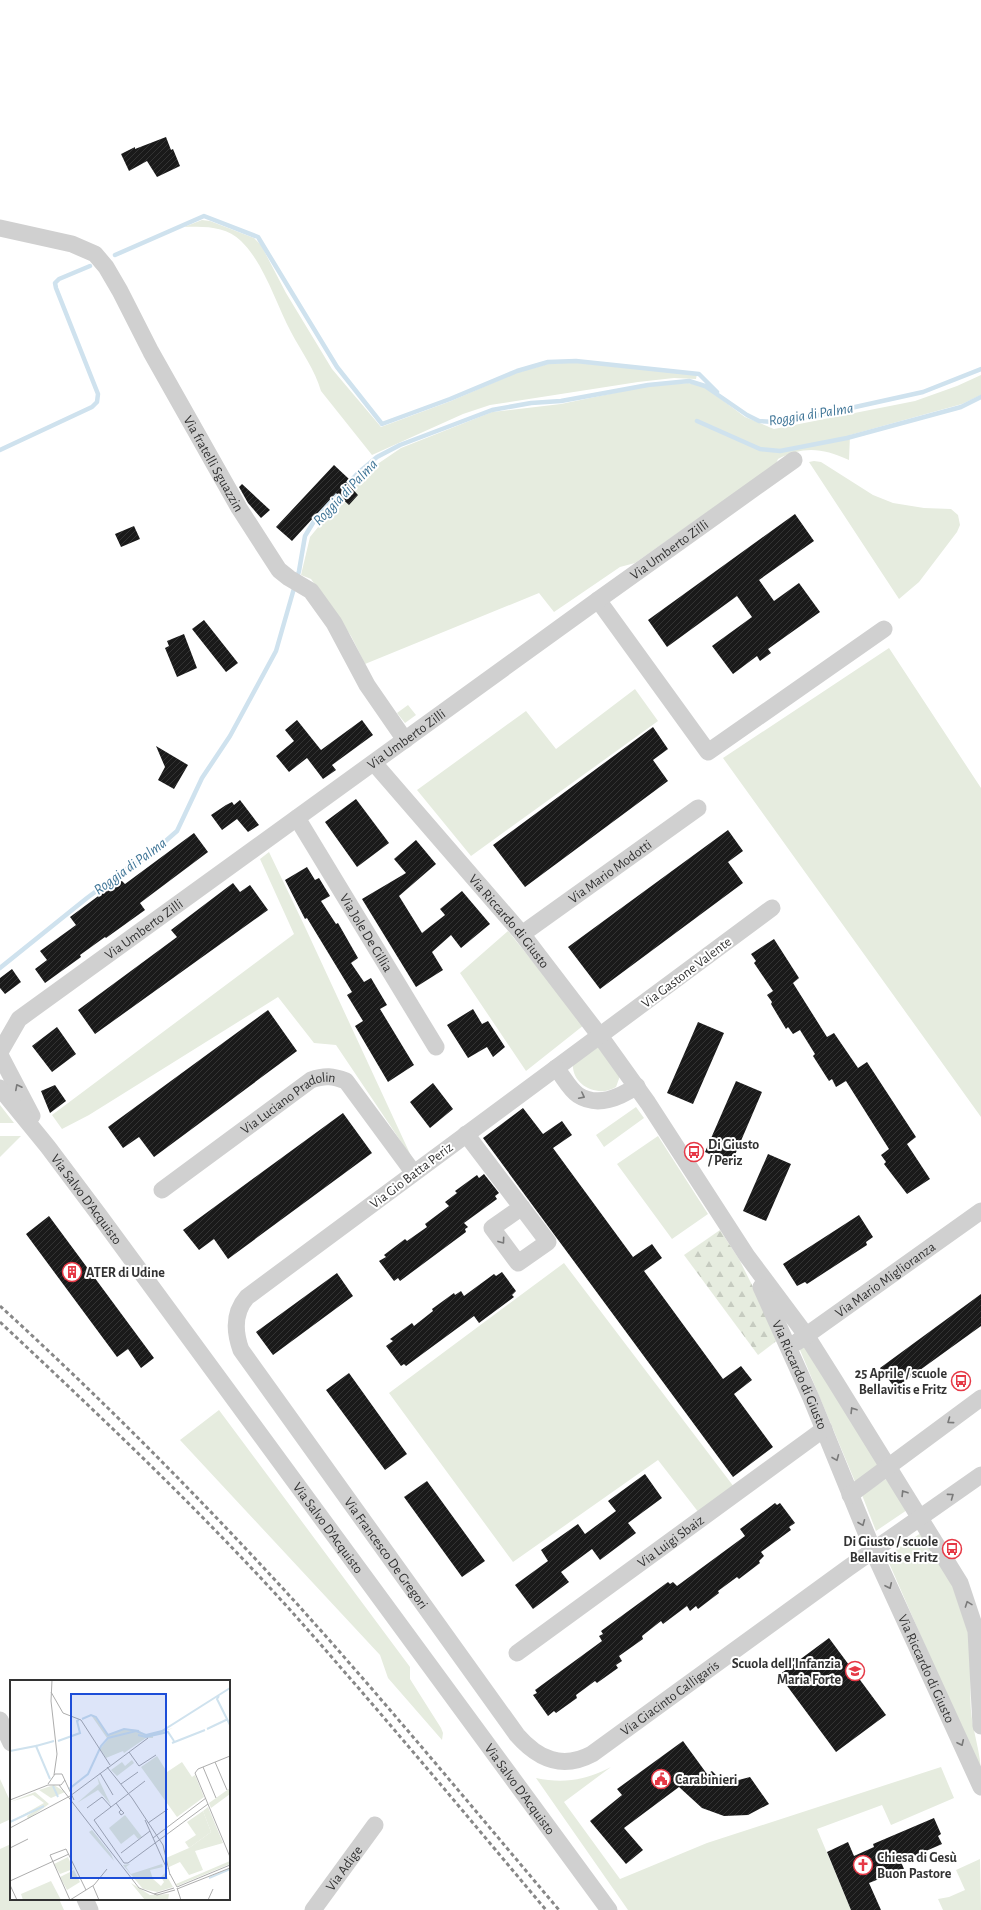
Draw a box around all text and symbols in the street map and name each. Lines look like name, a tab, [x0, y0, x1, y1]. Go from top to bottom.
water label: Roggia di Palma	[768, 400, 854, 429]
street label: Via fratelli Sguazzin	[180, 414, 246, 514]
water label: Roggia di Palma	[310, 456, 380, 528]
street label: Via Umberto Zilli	[628, 518, 711, 583]
street label: Via Umberto Zilli	[365, 707, 448, 772]
water label: Roggia di Palma	[91, 835, 169, 898]
street label: Via Mario Modotti	[566, 838, 655, 906]
street label: Via Riccardo di Giusto	[466, 872, 551, 971]
street label: Via Jole De Cillia	[337, 892, 395, 975]
street label: Via Umberto Zilli	[103, 897, 186, 962]
street label: Via Gastone Valente	[639, 935, 734, 1011]
street label: Via Luciano Pradolin	[239, 1071, 336, 1137]
one-way arrow	[15, 1084, 22, 1091]
one-way arrow	[578, 1091, 585, 1099]
place label: Di Giusto / Periz	[707, 1138, 759, 1168]
street label: Via Gio Batta Periz	[368, 1140, 456, 1211]
bus stop icon: Di Giusto / Periz	[683, 1141, 705, 1163]
street label: Via Salvo D'Acquisto	[48, 1152, 124, 1248]
one-way arrow	[497, 1237, 504, 1244]
street label: Via Mario Miglioranza	[833, 1240, 939, 1321]
building icon: ATER di Udine	[61, 1261, 83, 1283]
place label: ATER di Udine	[86, 1266, 165, 1280]
street label: Via Riccardo di Giusto	[769, 1319, 829, 1432]
place label: 25 Aprile / scuole Bellavitis e Fritz	[855, 1367, 947, 1397]
bus stop icon: 25 Aprile / scuole Bellavitis e Fritz	[950, 1370, 972, 1392]
one-way arrow	[850, 1407, 857, 1414]
one-way arrow	[947, 1417, 954, 1424]
one-way arrow	[831, 1455, 839, 1462]
street label: Via Salvo D'Acquisto	[290, 1480, 366, 1576]
one-way arrow	[902, 1490, 909, 1497]
one-way arrow	[946, 1494, 953, 1501]
street label: Via Francesco De Gregori	[341, 1495, 430, 1612]
street label: Via Luigi Sbaiz	[635, 1513, 707, 1571]
one-way arrow	[857, 1519, 865, 1526]
place label: Di Giusto / scuole Bellavitis e Fritz	[843, 1535, 938, 1565]
bus stop icon: Di Giusto / scuole Bellavitis e Fritz	[941, 1538, 963, 1560]
one-way arrow	[884, 1582, 892, 1590]
one-way arrow	[965, 1601, 973, 1608]
street label: Via Riccardo di Giusto	[895, 1613, 957, 1725]
place label: Scuola dell'Infanzia Maria Forte	[732, 1657, 841, 1687]
street label: Via Giacinto Calligaris	[618, 1658, 722, 1739]
school or university icon: Scuola dell'Infanzia Maria Forte	[844, 1660, 866, 1682]
inset map	[10, 1680, 230, 1900]
one-way arrow	[956, 1739, 964, 1746]
street label: Via Salvo D'Acquisto	[482, 1742, 557, 1838]
public building icon: Carabinieri	[650, 1768, 672, 1790]
place label: Carabinieri	[675, 1773, 738, 1787]
street label: Via Adige	[324, 1843, 365, 1894]
place label: Chiesa di Gesù Buon Pastore	[877, 1851, 958, 1881]
church icon: Chiesa di Gesù Buon Pastore	[852, 1854, 874, 1876]

